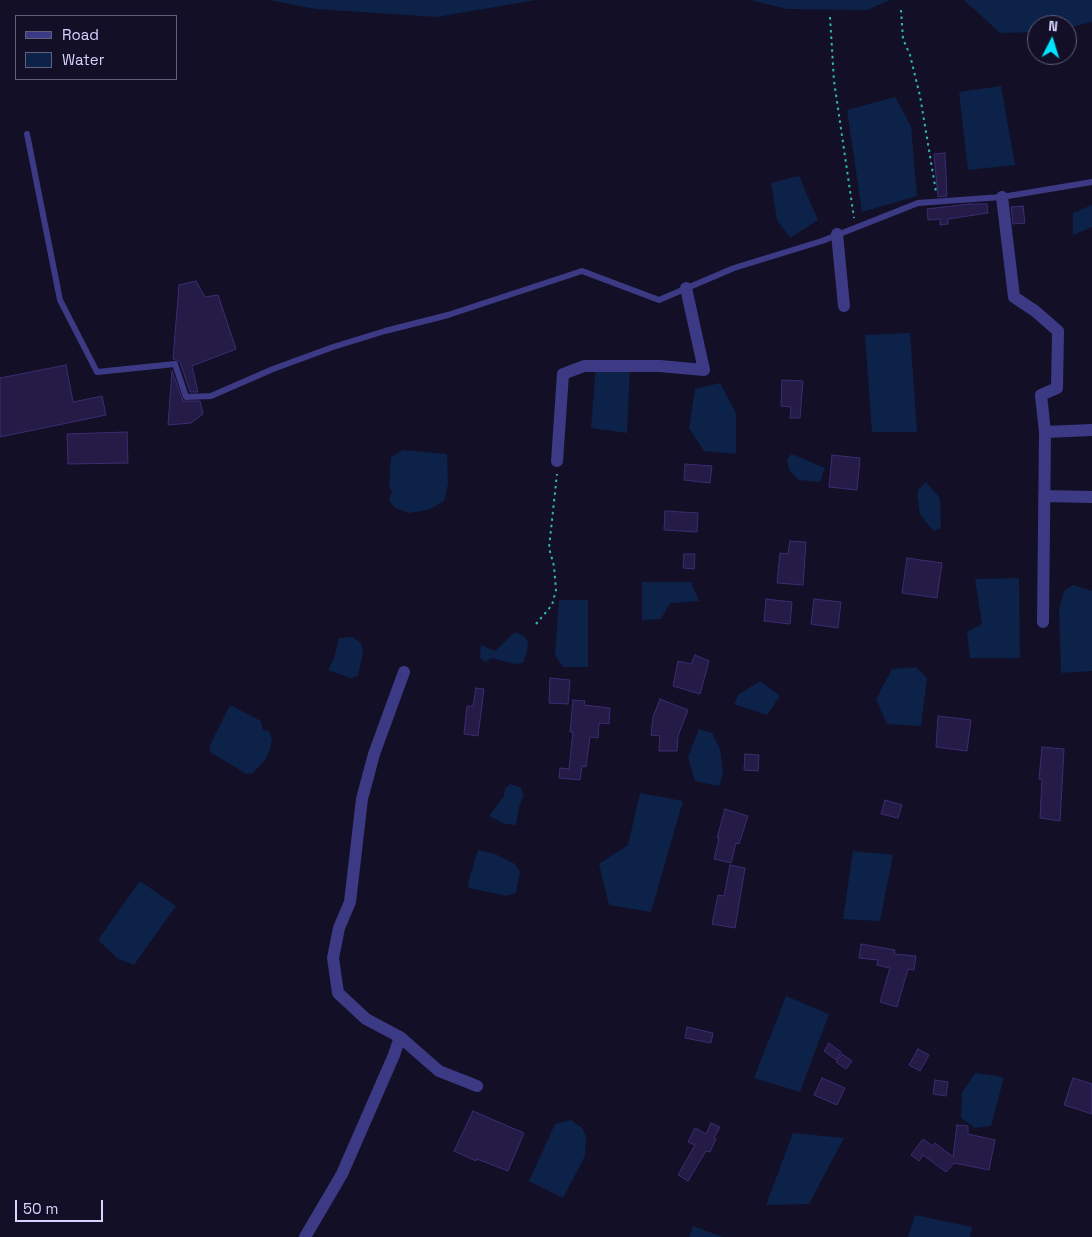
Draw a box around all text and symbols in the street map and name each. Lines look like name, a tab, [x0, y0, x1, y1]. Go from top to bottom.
legend	[15, 15, 178, 80]
north arrow	[1027, 15, 1077, 65]
text: N	[1048, 17, 1059, 35]
text: Road	[62, 25, 99, 44]
text: Water	[62, 50, 104, 69]
scale bar	[18, 1190, 105, 1222]
text: 50 m	[23, 1199, 58, 1218]

